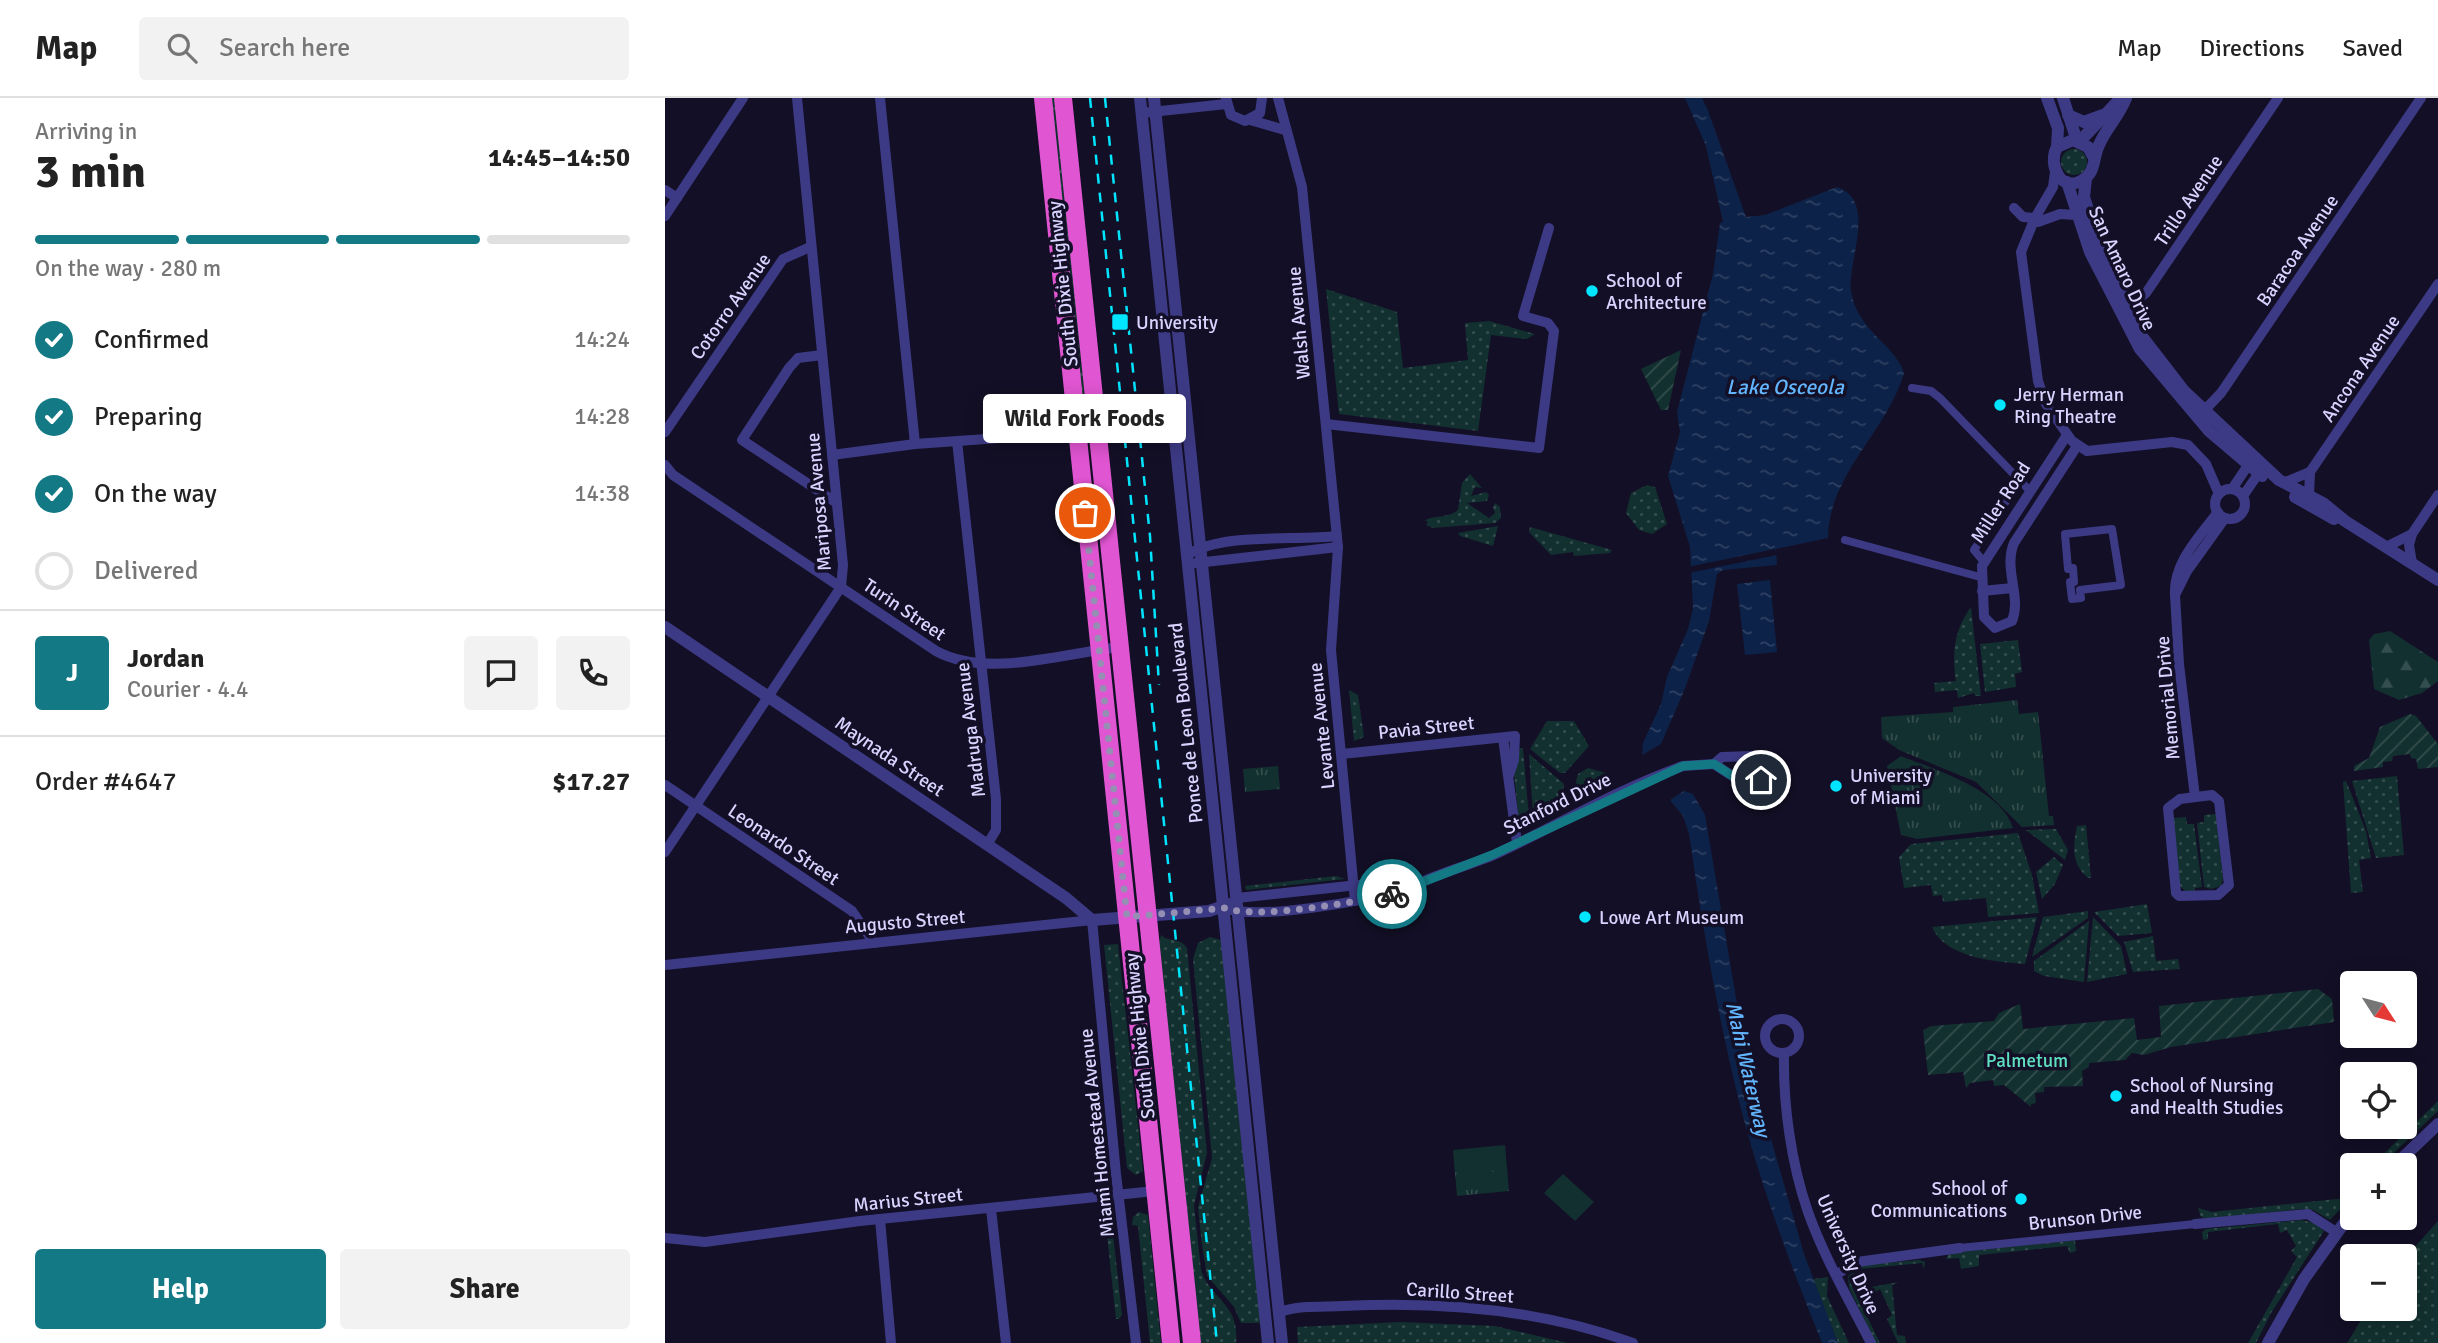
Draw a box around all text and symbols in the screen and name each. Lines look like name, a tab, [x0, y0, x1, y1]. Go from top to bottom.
search box	[139, 17, 629, 80]
text: Map	[35, 28, 97, 69]
icon: search	[163, 29, 201, 67]
text: Search here	[219, 32, 350, 64]
text: Map	[2117, 33, 2162, 63]
text: Directions	[2200, 33, 2305, 63]
text: Saved	[2343, 33, 2403, 63]
text: Arriving in	[35, 117, 137, 146]
text: 14:45–14:50	[488, 142, 630, 174]
text: 3 min	[35, 144, 146, 200]
street label: Trillo Avenue	[2149, 150, 2228, 251]
street label: Baracoa Avenue	[2252, 190, 2344, 311]
street label: South Dixie Highway	[1042, 200, 1084, 368]
street label: San Amaro Drive	[2083, 202, 2161, 334]
street label: Cotorro Avenue	[685, 249, 776, 364]
text: On the way · 280 m	[35, 254, 221, 283]
street label: Walsh Avenue	[1282, 266, 1316, 380]
place label: School of Architecture	[1606, 269, 1707, 315]
marker: School of Architecture	[1584, 283, 1600, 299]
street label: Ancona Avenue	[2316, 310, 2406, 427]
place label: University	[1136, 311, 1218, 335]
marker: University	[1110, 312, 1130, 332]
icon: check	[35, 321, 73, 359]
text: Confirmed	[94, 324, 209, 356]
text: 14:24	[574, 325, 630, 354]
water label: Lake Osceola	[1726, 374, 1845, 400]
place label: Jerry Herman Ring Theatre	[2014, 383, 2124, 429]
callout: Wild Fork Foods	[983, 394, 1187, 443]
marker: Jerry Herman Ring Theatre	[1992, 397, 2008, 413]
icon: check	[35, 398, 73, 436]
text: Preparing	[94, 401, 202, 433]
text: 14:28	[574, 402, 630, 431]
text: Wild Fork Foods	[1005, 404, 1165, 433]
street label: Mariposa Avenue	[801, 432, 837, 572]
street label: Miller Road	[1966, 457, 2036, 548]
icon: check	[35, 475, 73, 513]
text: On the way	[94, 478, 217, 510]
text: 14:38	[574, 479, 630, 508]
pin	[1055, 483, 1115, 543]
icon: bag	[1066, 494, 1104, 532]
text: Delivered	[94, 555, 199, 587]
street label: Turin Street	[858, 573, 951, 646]
street label: Ponce de Leon Boulevard	[1164, 621, 1208, 824]
street label: Memorial Drive	[2151, 635, 2185, 761]
button: chat	[464, 636, 538, 710]
button: phone	[556, 636, 630, 710]
text: Jordan	[127, 643, 204, 675]
text: J	[66, 657, 78, 689]
street label: Madruga Avenue	[951, 661, 991, 799]
street label: Levante Avenue	[1303, 662, 1341, 790]
text: Courier · 4.4	[127, 675, 248, 704]
street label: Maynada Street	[830, 711, 949, 802]
street label: Pavia Street	[1377, 711, 1476, 745]
pin	[1731, 750, 1791, 810]
icon: home	[1742, 761, 1780, 799]
place label: University of Miami	[1850, 764, 1932, 810]
text: Order #4647	[35, 766, 176, 798]
text: $17.27	[552, 766, 630, 798]
street label: Stanford Drive	[1500, 768, 1615, 840]
marker: University of Miami	[1828, 778, 1844, 794]
street label: Leonardo Street	[723, 799, 844, 891]
courier	[1357, 859, 1427, 929]
icon: bike	[1373, 875, 1411, 913]
street label: Augusto Street	[844, 905, 967, 939]
place label: Lowe Art Museum	[1599, 906, 1744, 930]
marker: Lowe Art Museum	[1577, 909, 1593, 925]
street label: South Dixie Highway	[1119, 952, 1161, 1120]
north arrow	[2340, 971, 2417, 1048]
map controls	[2340, 971, 2417, 1321]
water label: Mahi Waterway	[1720, 999, 1777, 1142]
street label: Miami Homestead Avenue	[1074, 1027, 1120, 1238]
park label: Palmetum	[1986, 1049, 2068, 1073]
button: locate	[2340, 1062, 2417, 1139]
place label: School of Nursing and Health Studies	[2130, 1074, 2283, 1120]
marker: School of Nursing and Health Studies	[2108, 1088, 2124, 1104]
button: +	[2340, 1153, 2417, 1230]
place label: School of Communications	[1871, 1177, 2009, 1223]
street label: Marius Street	[852, 1182, 964, 1218]
street label: University Drive	[1811, 1191, 1885, 1318]
marker: School of Communications	[2013, 1191, 2029, 1207]
street label: Brunson Drive	[2027, 1200, 2143, 1236]
button: −	[2340, 1244, 2417, 1321]
button: Help	[35, 1249, 326, 1329]
button: Share	[340, 1249, 630, 1329]
street label: Carillo Street	[1405, 1277, 1515, 1309]

